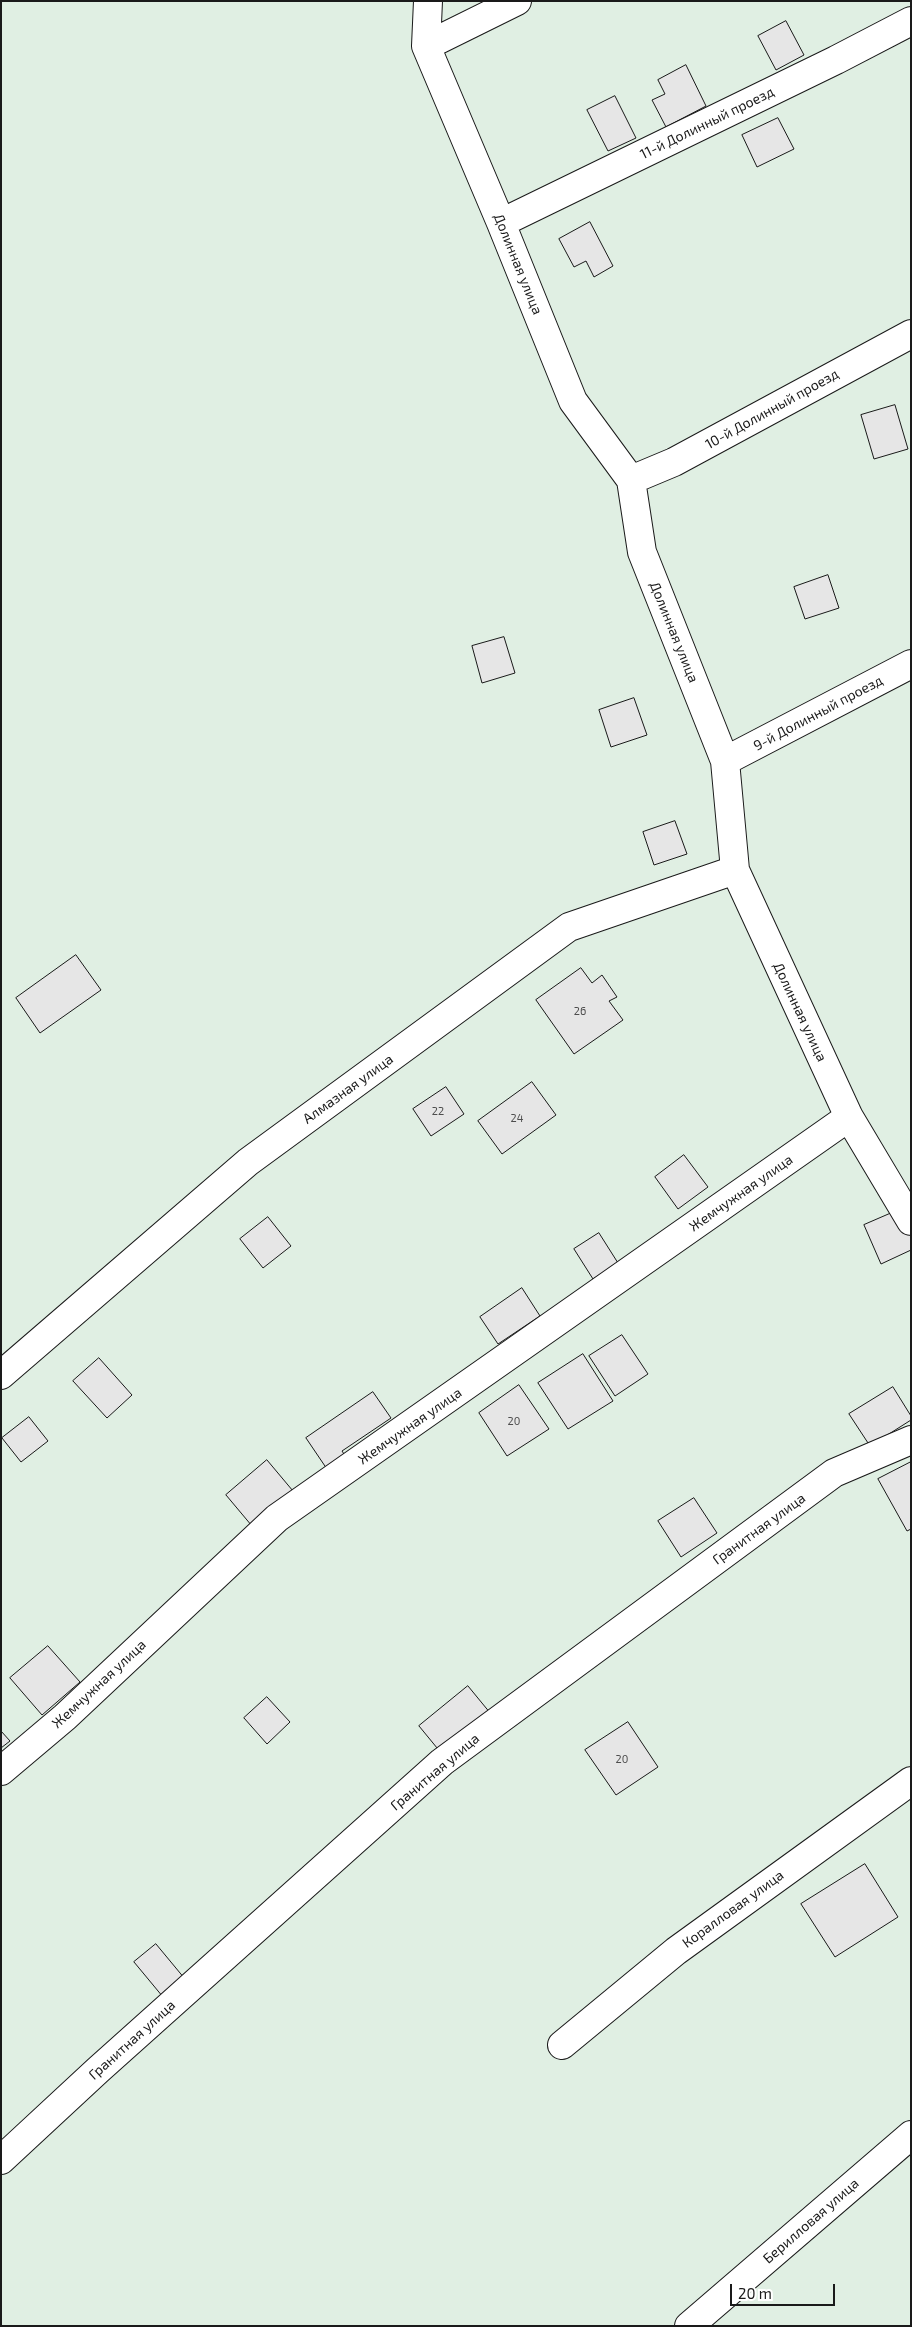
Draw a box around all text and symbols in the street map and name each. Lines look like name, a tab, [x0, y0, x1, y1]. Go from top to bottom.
street label: 11-й Долинный проезд	[637, 83, 777, 163]
street label: Долинная улица	[490, 211, 546, 317]
street label: 10-й Долинный проезд	[702, 365, 842, 453]
street label: Долинная улица	[646, 579, 702, 685]
street label: 9-й Долинный проезд	[751, 672, 885, 754]
street label: Долинная улица	[770, 960, 830, 1064]
house number: 26	[574, 1004, 586, 1018]
street label: Алмазная улица	[300, 1051, 396, 1127]
house number: 22	[432, 1104, 444, 1118]
house number: 24	[511, 1111, 523, 1125]
street label: Жемчужная улица	[686, 1151, 796, 1235]
street label: Жемчужная улица	[355, 1384, 465, 1468]
house number: 20	[508, 1414, 520, 1428]
street label: Гранитная улица	[709, 1490, 809, 1568]
street label: Жемчужная улица	[49, 1636, 149, 1732]
street label: Гранитная улица	[387, 1730, 483, 1814]
house number: 20	[616, 1752, 628, 1766]
street label: Коралловая улица	[679, 1867, 787, 1951]
street label: Гранитная улица	[85, 1997, 179, 2083]
street label: Берилловая улица	[760, 2175, 862, 2267]
scale bar	[732, 2274, 837, 2306]
text: 20 m	[738, 2284, 772, 2302]

